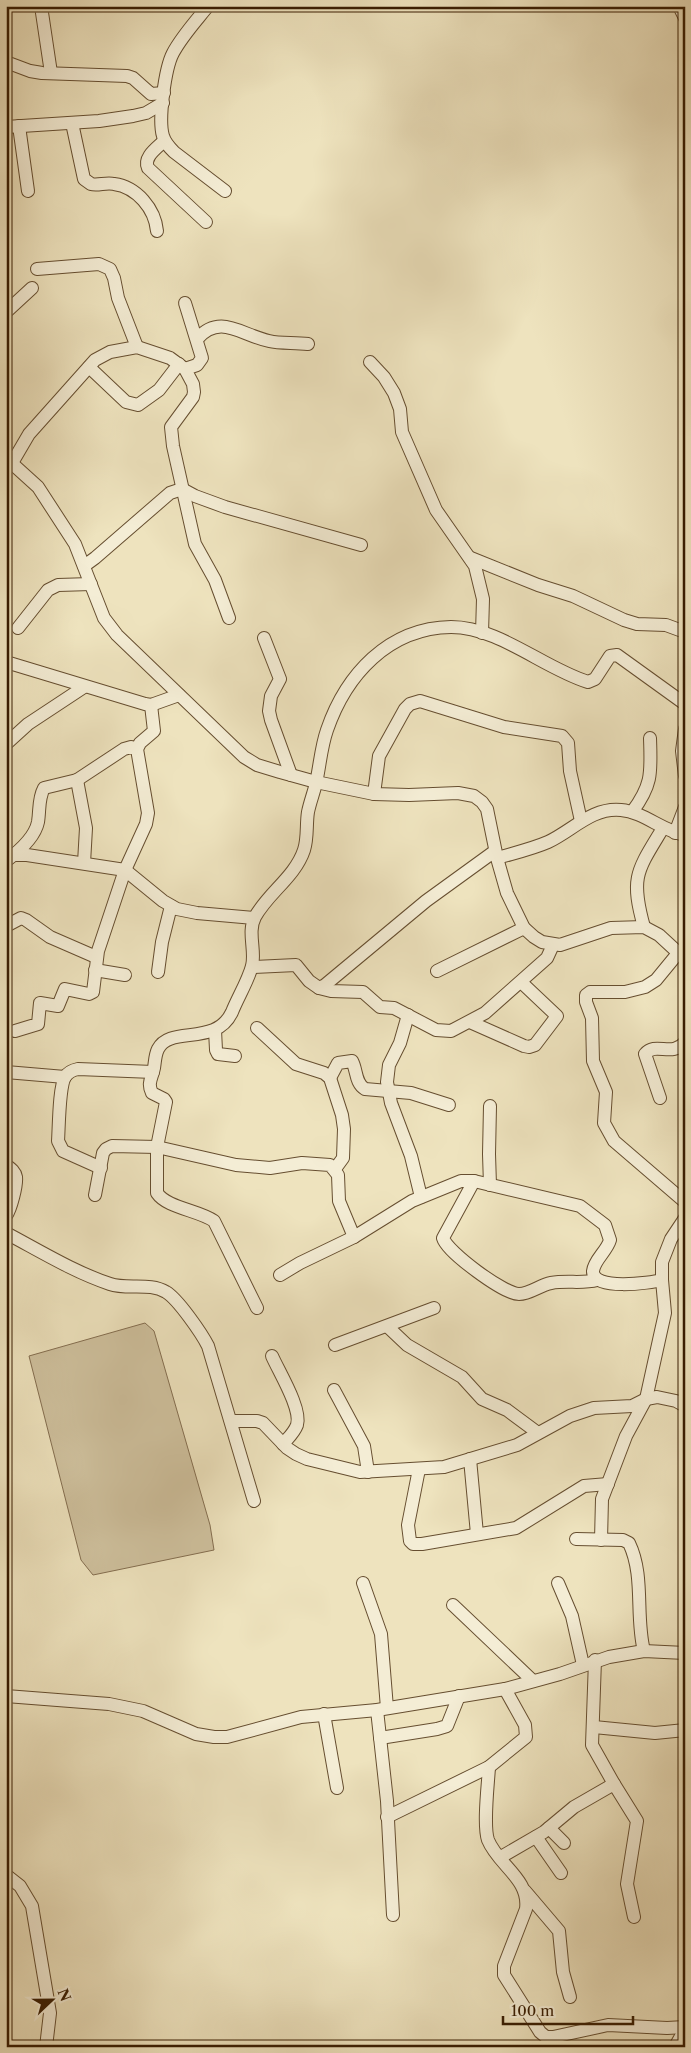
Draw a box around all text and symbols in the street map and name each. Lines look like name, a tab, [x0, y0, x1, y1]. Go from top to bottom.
north arrow	[28, 1976, 78, 2026]
text: N	[53, 1986, 75, 2004]
scale bar	[503, 1993, 634, 2025]
text: 100 m	[511, 2001, 554, 2020]

